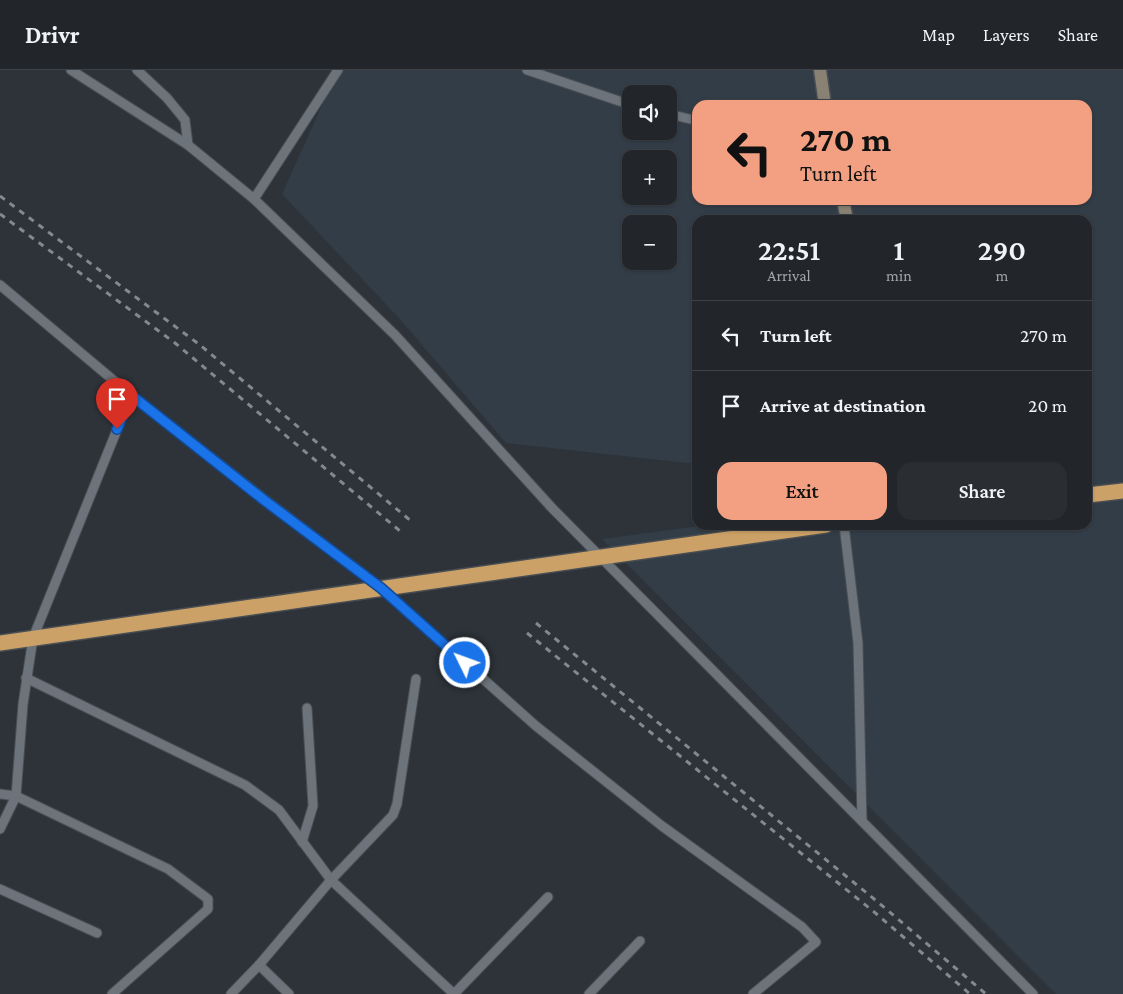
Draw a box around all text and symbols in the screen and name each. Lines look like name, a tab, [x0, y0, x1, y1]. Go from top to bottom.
text: Drivr	[25, 21, 80, 48]
text: Map	[922, 25, 955, 45]
text: Layers	[983, 25, 1030, 45]
text: Share	[1058, 25, 1098, 45]
map controls	[622, 85, 677, 270]
button: sound	[622, 85, 677, 140]
icon: left	[717, 120, 782, 185]
text: 270 m	[800, 120, 891, 159]
button: +	[622, 150, 677, 205]
text: Turn left	[800, 161, 877, 186]
button: −	[622, 215, 677, 270]
text: 22:51	[758, 233, 820, 266]
text: 1	[894, 233, 904, 266]
text: 290	[978, 233, 1026, 266]
text: Arrival	[767, 267, 811, 284]
text: min	[886, 267, 912, 284]
text: m	[995, 267, 1008, 284]
icon: left	[717, 322, 745, 350]
text: Turn left	[760, 325, 832, 346]
text: 270 m	[1020, 325, 1067, 346]
pin	[96, 378, 138, 429]
icon: arrive	[103, 385, 131, 413]
icon: arrive	[717, 392, 745, 420]
text: Arrive at destination	[760, 395, 926, 416]
text: 20 m	[1028, 395, 1067, 416]
button: Exit	[717, 462, 887, 520]
button: Share	[897, 462, 1067, 520]
position arrow	[438, 636, 490, 688]

